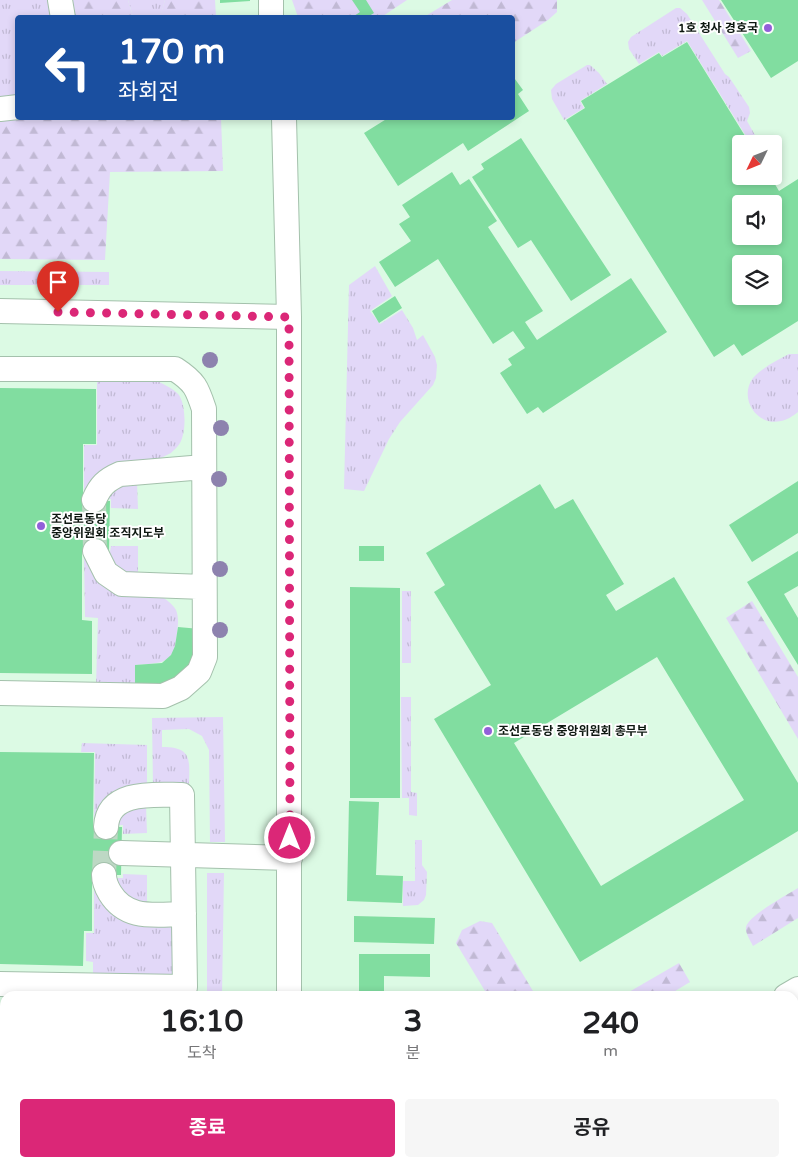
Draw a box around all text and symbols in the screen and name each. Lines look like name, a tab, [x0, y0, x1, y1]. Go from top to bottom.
place label: 1호 청사 경호국	[678, 21, 758, 35]
marker: 1호 청사 경호국	[762, 22, 774, 34]
text: 170 m	[118, 31, 225, 73]
icon: left	[35, 35, 100, 100]
text: 좌회전	[118, 79, 179, 105]
north arrow	[732, 135, 782, 185]
map controls	[732, 135, 782, 305]
button: sound	[732, 195, 782, 245]
button: layers	[732, 255, 782, 305]
pin	[37, 261, 79, 312]
icon: arrive	[44, 268, 72, 296]
place label: 조선로동당 중앙위원회 조직지도부	[51, 512, 165, 540]
marker: 조선로동당 중앙위원회 조직지도부	[35, 520, 47, 532]
place label: 조선로동당 중앙위원회 총무부	[498, 724, 648, 738]
marker: 조선로동당 중앙위원회 총무부	[482, 725, 494, 737]
position arrow	[263, 811, 315, 863]
text: 16:10	[160, 1003, 243, 1040]
text: 3	[403, 1003, 422, 1040]
text: 240	[582, 1005, 639, 1042]
text: m	[603, 1041, 618, 1061]
text: 도착	[187, 1043, 216, 1063]
text: 분	[405, 1043, 420, 1063]
button: 종료	[20, 1099, 395, 1157]
button: 공유	[405, 1099, 779, 1157]

